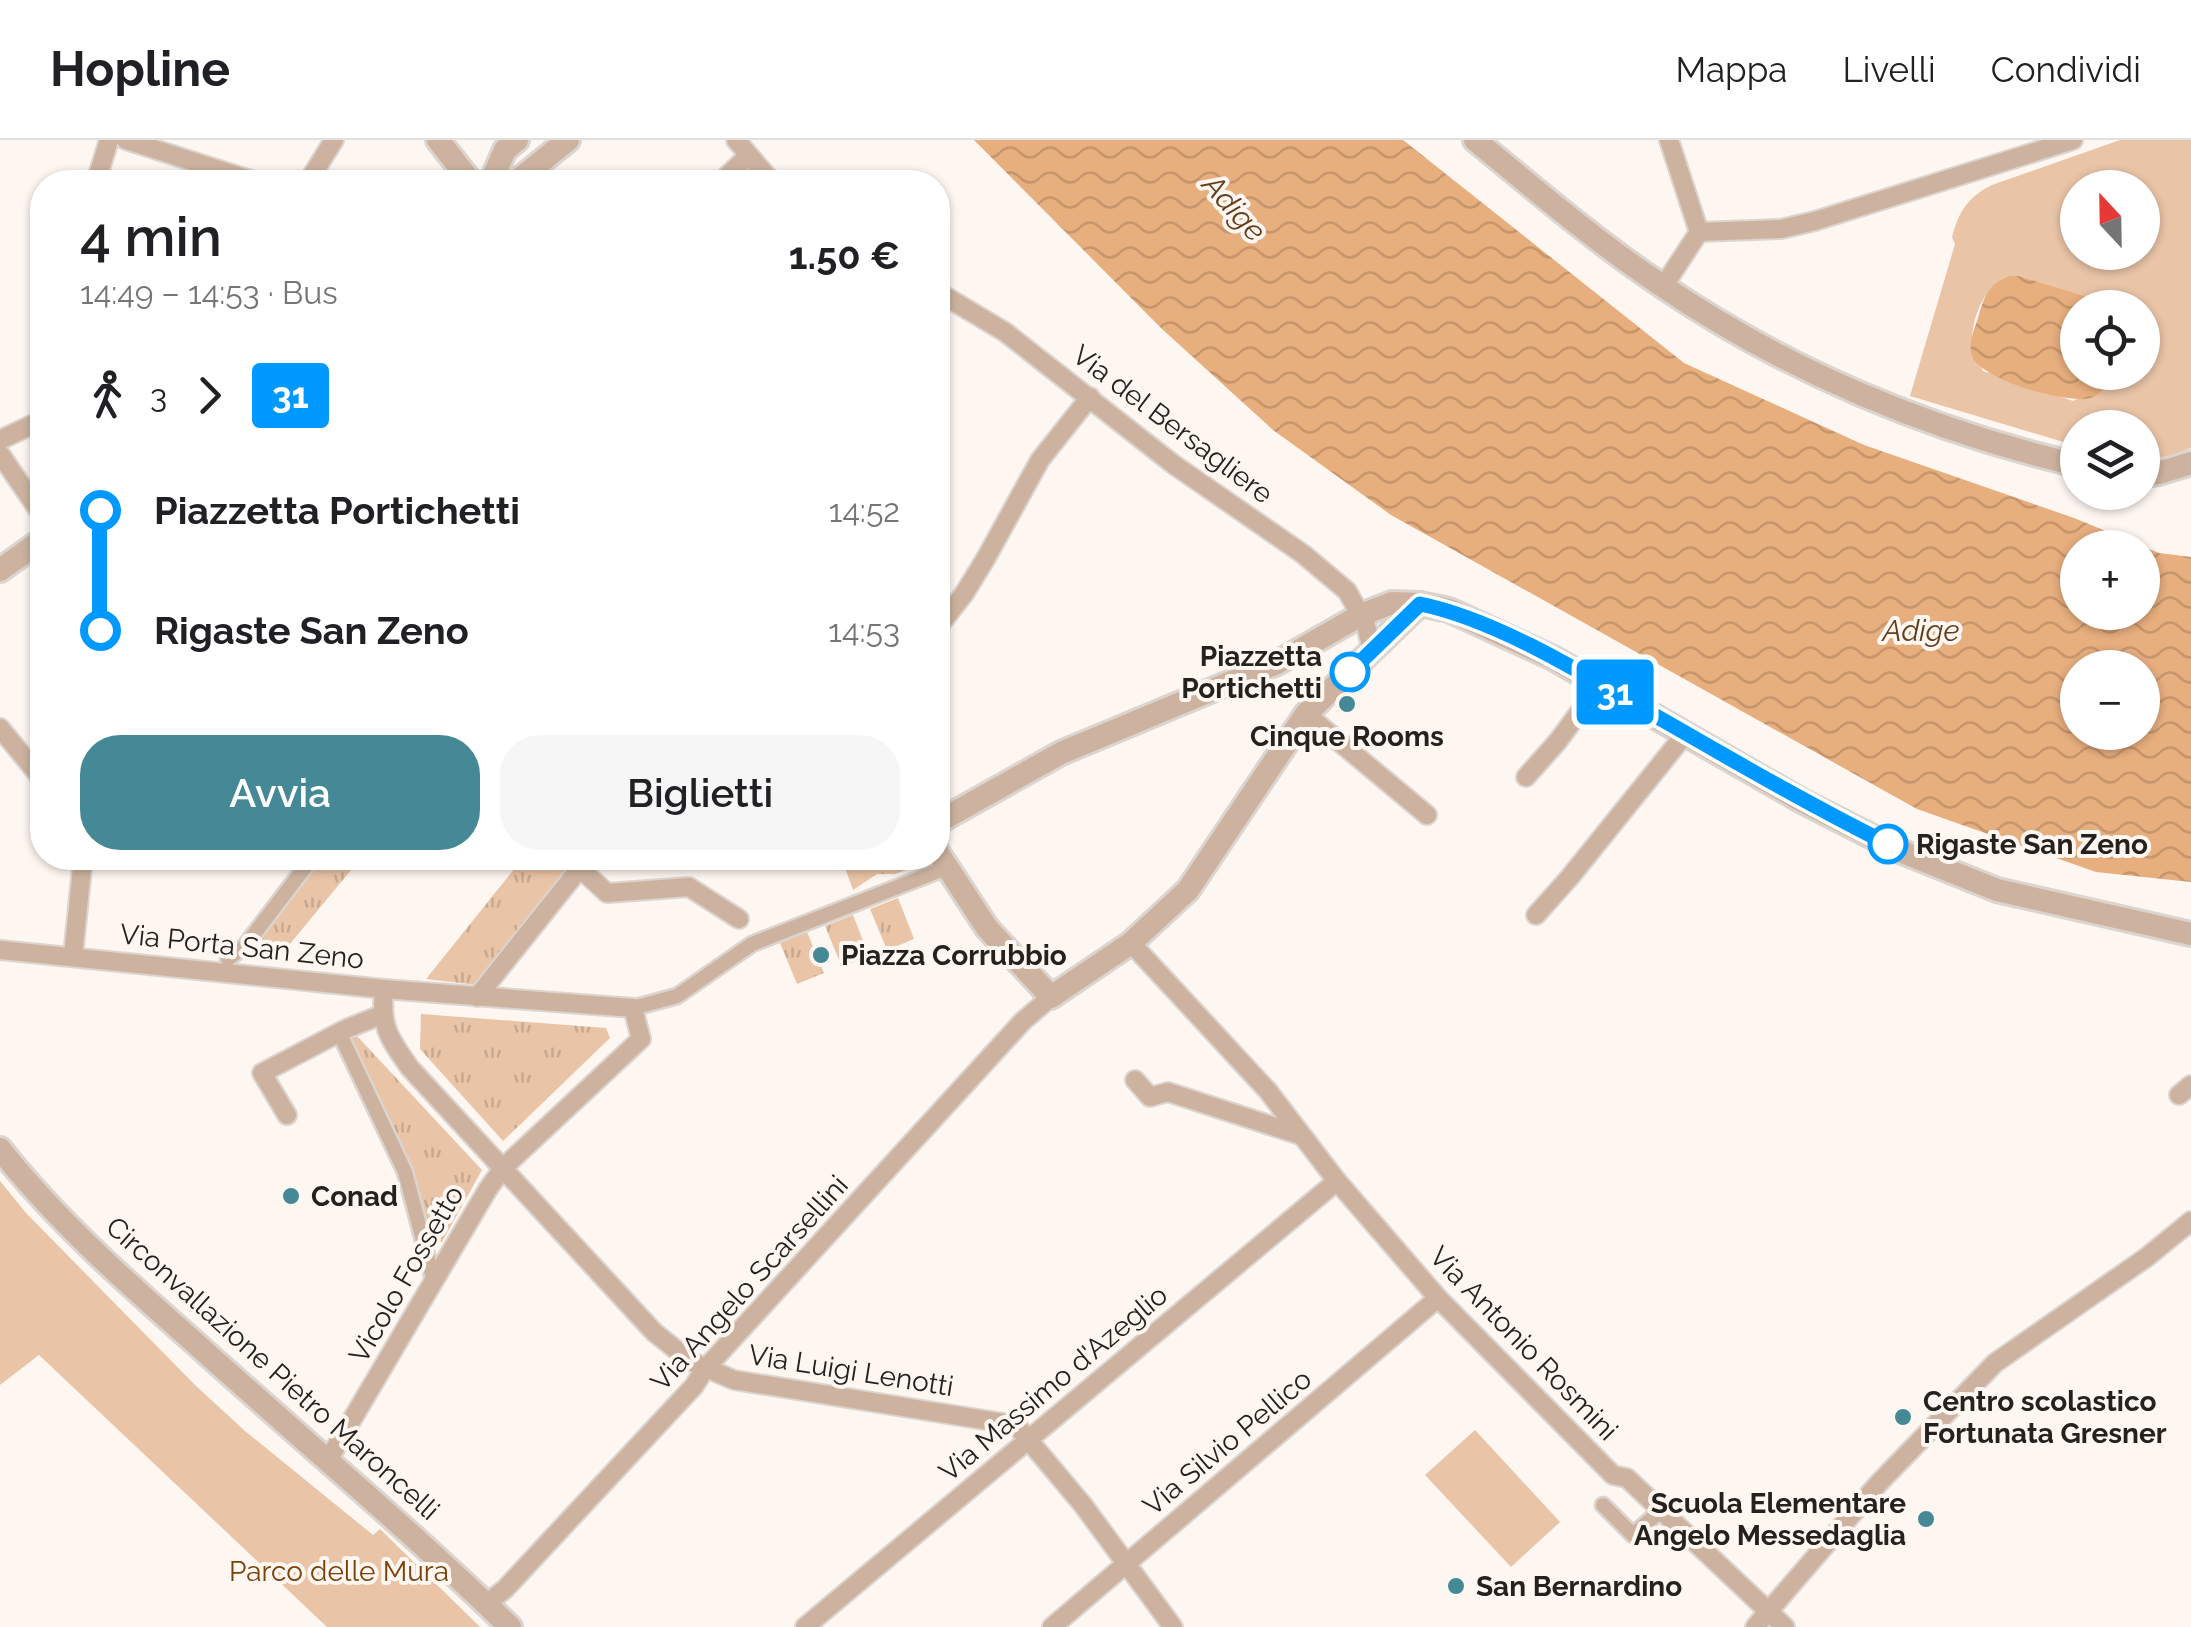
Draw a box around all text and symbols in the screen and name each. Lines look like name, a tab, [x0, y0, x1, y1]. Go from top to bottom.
text: Hopline	[50, 41, 230, 97]
text: Mappa	[1676, 49, 1787, 90]
text: Livelli	[1842, 49, 1936, 90]
text: Condividi	[1991, 49, 2141, 90]
water label: Adige	[1194, 166, 1273, 248]
north arrow	[2060, 170, 2160, 270]
map controls	[2060, 170, 2160, 750]
text: 4 min	[80, 204, 222, 269]
text: 1.50 €	[789, 233, 900, 278]
text: 14:49 – 14:53 · Bus	[80, 274, 338, 311]
button: locate	[2060, 290, 2160, 390]
street label: Via del Bersagliere	[1066, 338, 1279, 510]
icon: walk	[80, 368, 135, 423]
icon: forward	[182, 368, 237, 423]
text: 31	[272, 375, 309, 416]
text: 3	[150, 377, 167, 414]
button: layers	[2060, 410, 2160, 510]
text: Piazzetta Portichetti	[154, 488, 520, 533]
text: 14:52	[829, 492, 900, 529]
button: +	[2060, 530, 2160, 630]
text: Rigaste San Zeno	[154, 608, 469, 653]
text: 14:53	[828, 612, 900, 649]
water label: Adige	[1880, 613, 1960, 648]
place label: Piazzetta Portichetti	[1181, 640, 1322, 705]
button: −	[2060, 650, 2160, 750]
marker: Piazzetta Portichetti	[1331, 653, 1369, 691]
line badge: 31	[1570, 660, 1660, 724]
text: 31	[1597, 672, 1633, 713]
marker: Cinque Rooms	[1336, 693, 1358, 715]
place label: Cinque Rooms	[1250, 720, 1444, 753]
button: Avvia	[80, 735, 480, 850]
button: Biglietti	[500, 735, 900, 850]
marker: Rigaste San Zeno	[1869, 825, 1907, 863]
place label: Rigaste San Zeno	[1916, 828, 2148, 861]
street label: Via Porta San Zeno	[118, 917, 366, 976]
place label: Piazza Corrubbio	[841, 939, 1067, 972]
marker: Piazza Corrubbio	[810, 944, 832, 966]
street label: Via Angelo Scarsellini	[644, 1169, 855, 1398]
place label: Conad	[311, 1180, 398, 1213]
street label: Vicolo Fossetto	[342, 1180, 471, 1369]
marker: Conad	[280, 1185, 302, 1207]
street label: Circonvallazione Pietro Maroncelli	[99, 1210, 446, 1527]
street label: Via Antonio Rosmini	[1423, 1240, 1624, 1447]
street label: Via Massimo d'Azeglio	[933, 1278, 1174, 1488]
street label: Via Luigi Lenotti	[746, 1338, 956, 1403]
street label: Via Silvio Pellico	[1137, 1362, 1318, 1522]
place label: Centro scolastico Fortunata Gresner	[1923, 1385, 2167, 1450]
marker: Centro scolastico Fortunata Gresner	[1892, 1406, 1914, 1428]
place label: Scuola Elementare Angelo Messedaglia	[1634, 1487, 1906, 1552]
marker: Scuola Elementare Angelo Messedaglia	[1915, 1508, 1937, 1530]
park label: Parco delle Mura	[229, 1555, 449, 1588]
place label: San Bernardino	[1476, 1570, 1682, 1603]
marker: San Bernardino	[1445, 1575, 1467, 1597]

